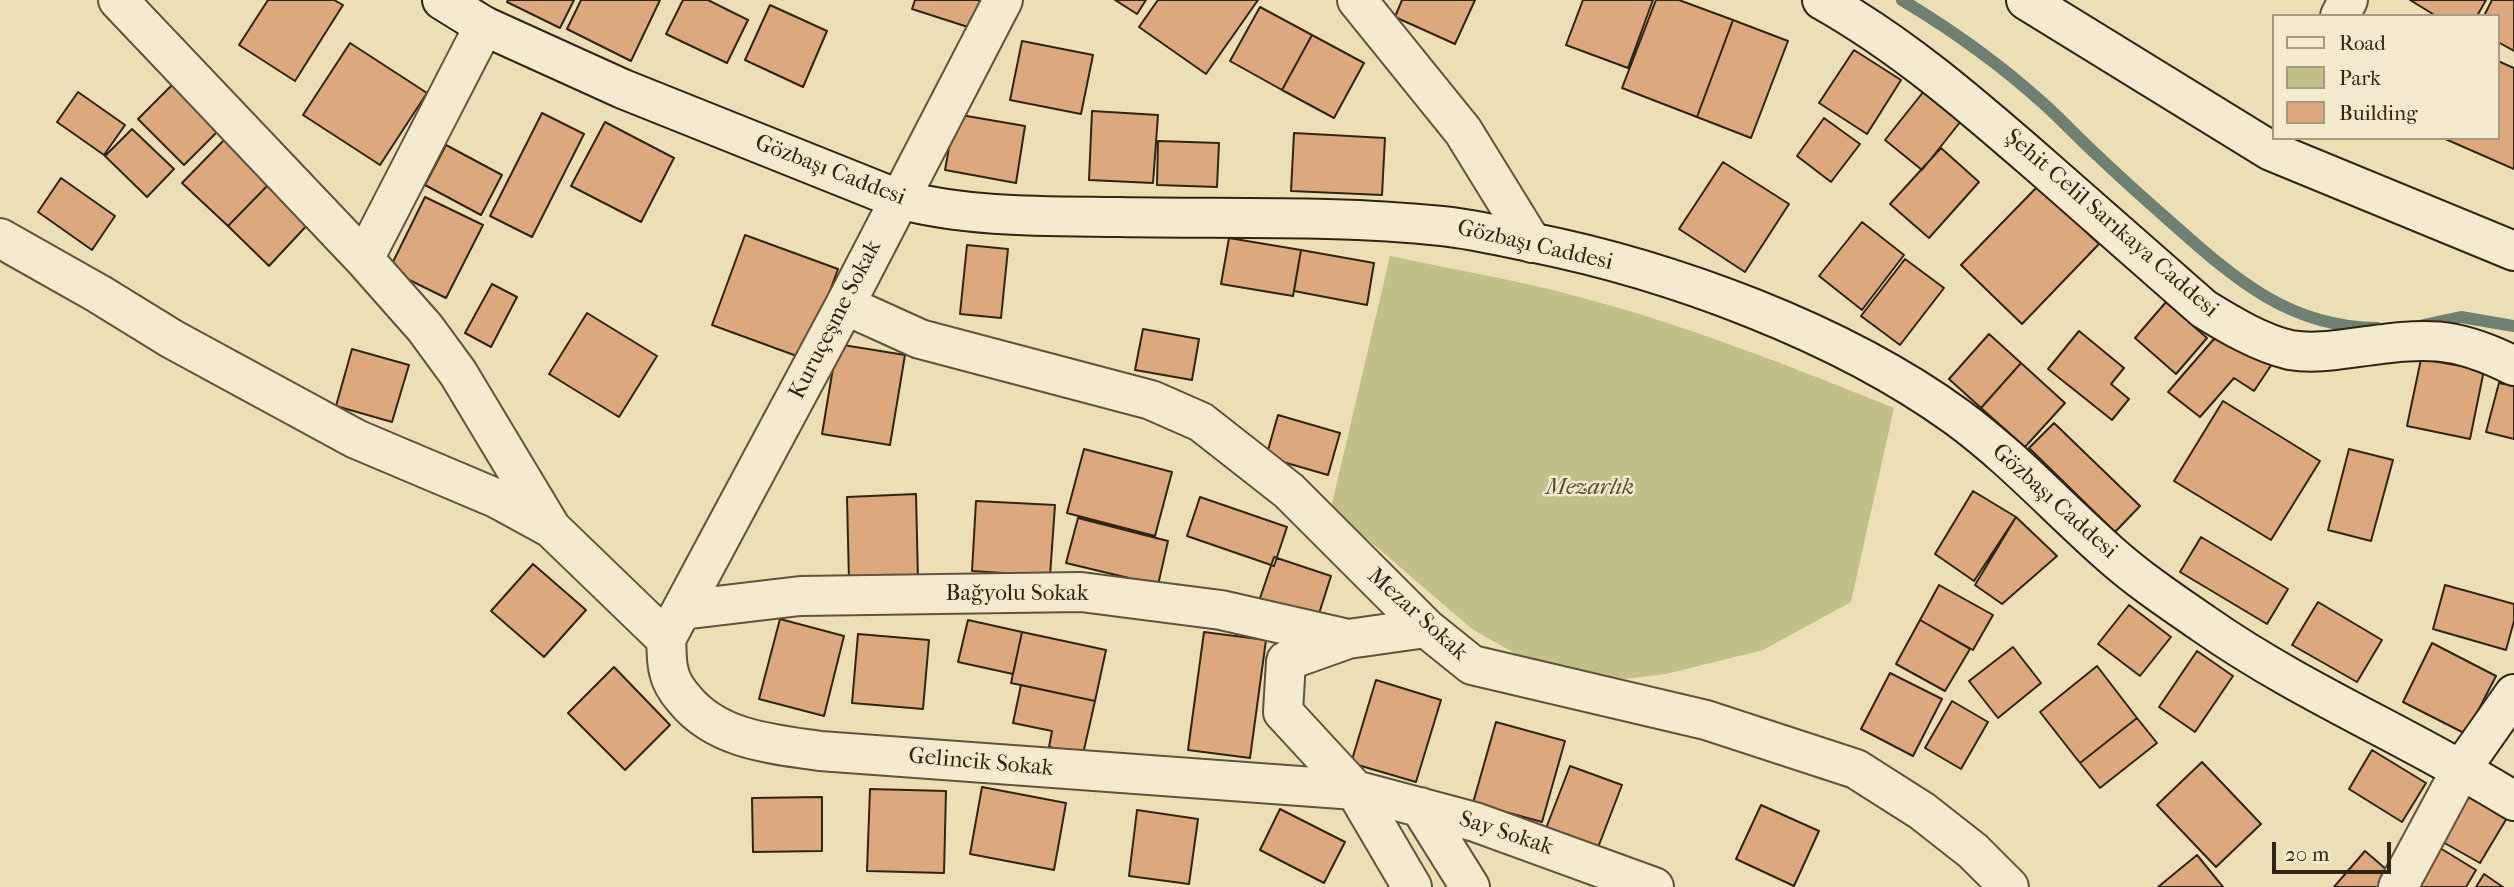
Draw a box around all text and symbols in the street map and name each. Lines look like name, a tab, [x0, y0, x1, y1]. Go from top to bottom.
legend	[2272, 14, 2500, 140]
text: Road	[2339, 31, 2386, 55]
text: Park	[2339, 66, 2381, 90]
text: Building	[2339, 101, 2417, 125]
street label: Şehit Celil Sarıkaya Caddesi	[1999, 124, 2223, 324]
street label: Gözbaşı Caddesi	[751, 130, 909, 212]
street label: Gözbaşı Caddesi	[1455, 215, 1615, 277]
street label: Kuruçeşme Sokak	[784, 236, 888, 404]
street label: Gözbaşı Caddesi	[1986, 439, 2122, 565]
park label: Mezarlık	[1546, 474, 1634, 502]
street label: Mezar Sokak	[1361, 563, 1473, 667]
street label: Bağyolu Sokak	[946, 580, 1088, 608]
street label: Gelincik Sokak	[907, 743, 1055, 783]
street label: Say Sokak	[1456, 806, 1556, 862]
scale bar	[2276, 828, 2395, 872]
text: 20 m	[2285, 842, 2329, 866]

